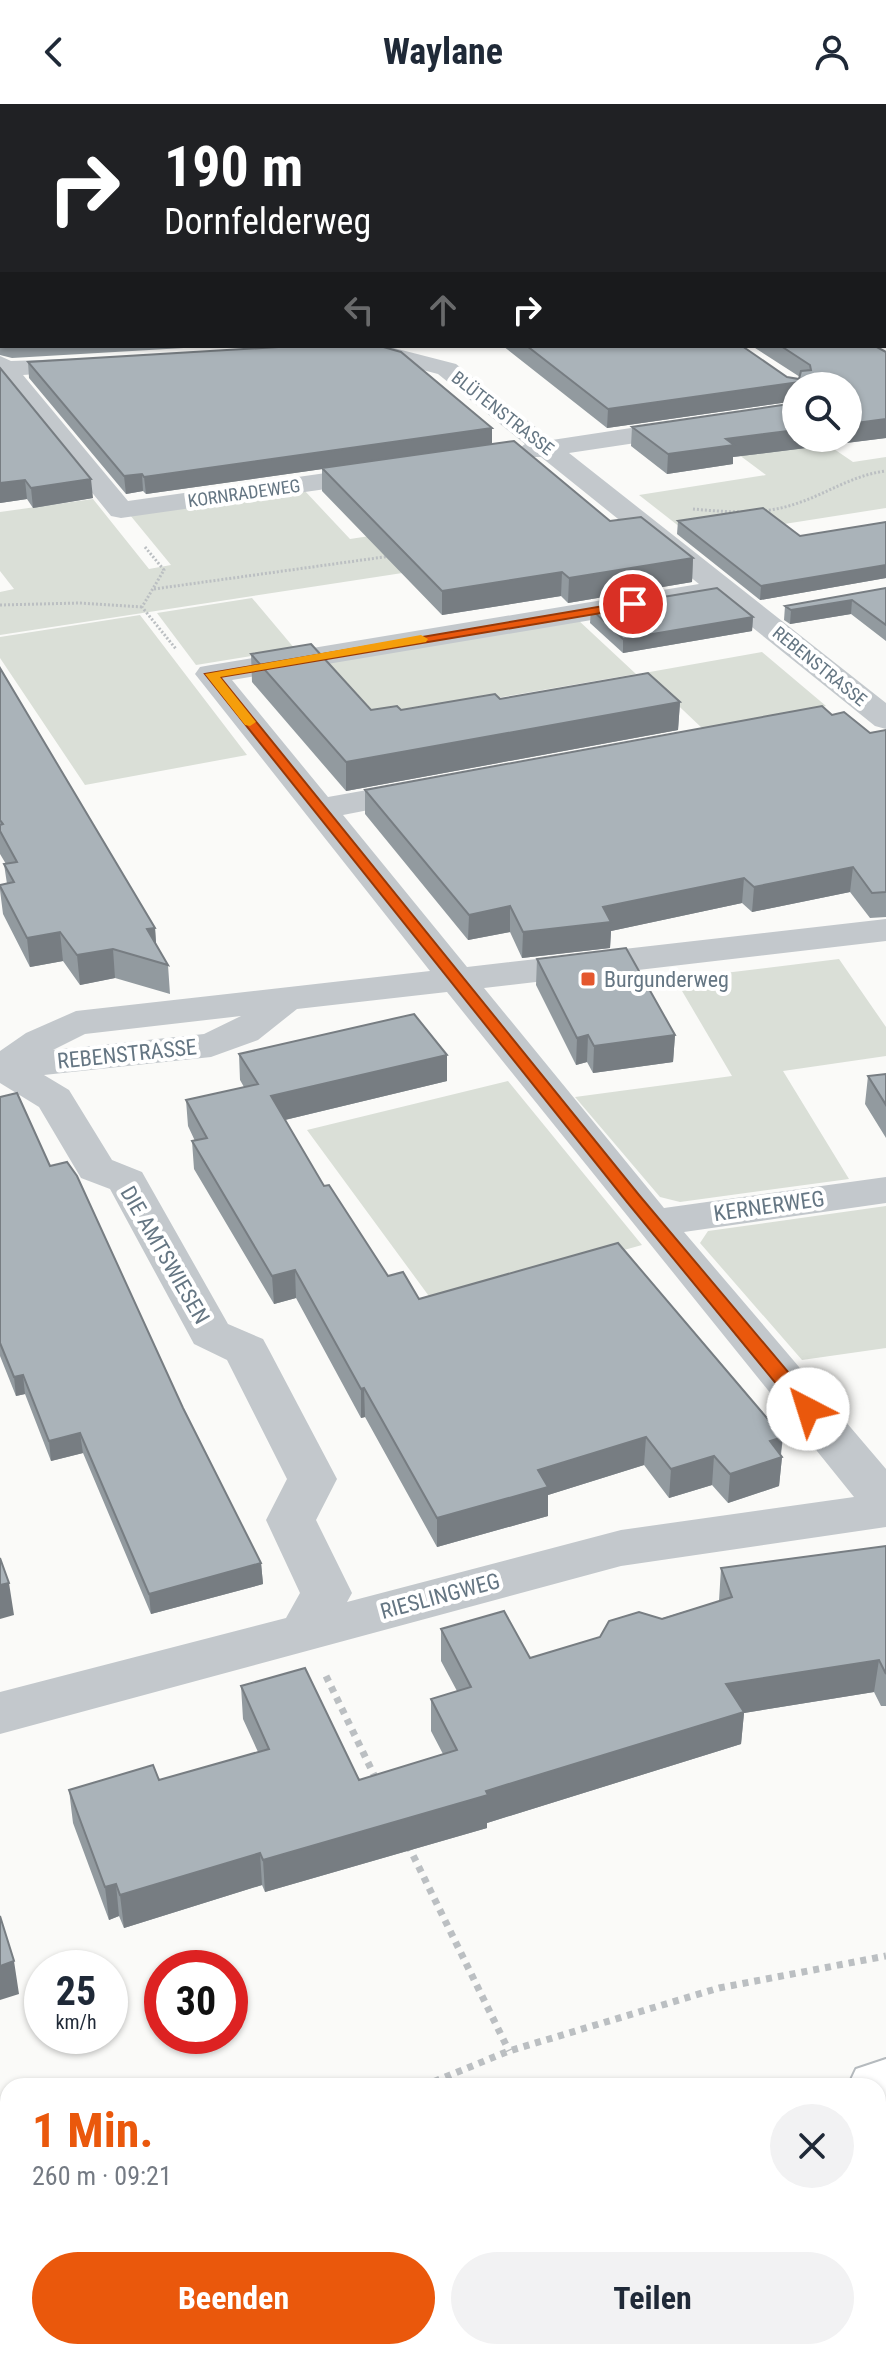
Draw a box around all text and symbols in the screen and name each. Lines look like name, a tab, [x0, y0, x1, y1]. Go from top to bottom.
icon: back	[32, 30, 76, 74]
icon: person	[810, 30, 854, 74]
text: Waylane	[383, 31, 503, 73]
text: 190 m	[164, 134, 303, 200]
icon: right	[32, 136, 136, 240]
text: Dornfelderweg	[164, 201, 371, 243]
icon: left	[337, 288, 381, 332]
icon: ahead	[421, 288, 465, 332]
icon: right	[505, 288, 549, 332]
street label: BLÜTENSTRASSE	[448, 367, 558, 459]
map controls	[782, 372, 862, 452]
button: search	[782, 372, 862, 452]
street label: KORNRADEWEG	[186, 475, 302, 511]
pin	[599, 570, 667, 638]
icon: arrive	[611, 582, 655, 626]
street label: REBENSTRASSE	[769, 622, 871, 710]
place label: Burgunderweg	[604, 967, 729, 992]
marker: Burgunderweg	[579, 970, 597, 988]
street label: REBENSTRASSE	[56, 1034, 198, 1074]
street label: DIE AMTSWIESEN	[115, 1182, 215, 1328]
street label: KERNERWEG	[712, 1186, 826, 1226]
position arrow	[766, 1367, 850, 1451]
street label: RIESLINGWEG	[377, 1568, 503, 1624]
speed limit sign: 30	[144, 1950, 248, 2054]
text: 25	[56, 1968, 96, 2015]
text: km/h	[55, 2010, 97, 2034]
text: 1 Min.	[32, 2102, 153, 2159]
button: close	[770, 2104, 854, 2188]
text: 260 m · 09:21	[32, 2161, 172, 2191]
button: Beenden	[32, 2252, 435, 2344]
button: Teilen	[451, 2252, 854, 2344]

